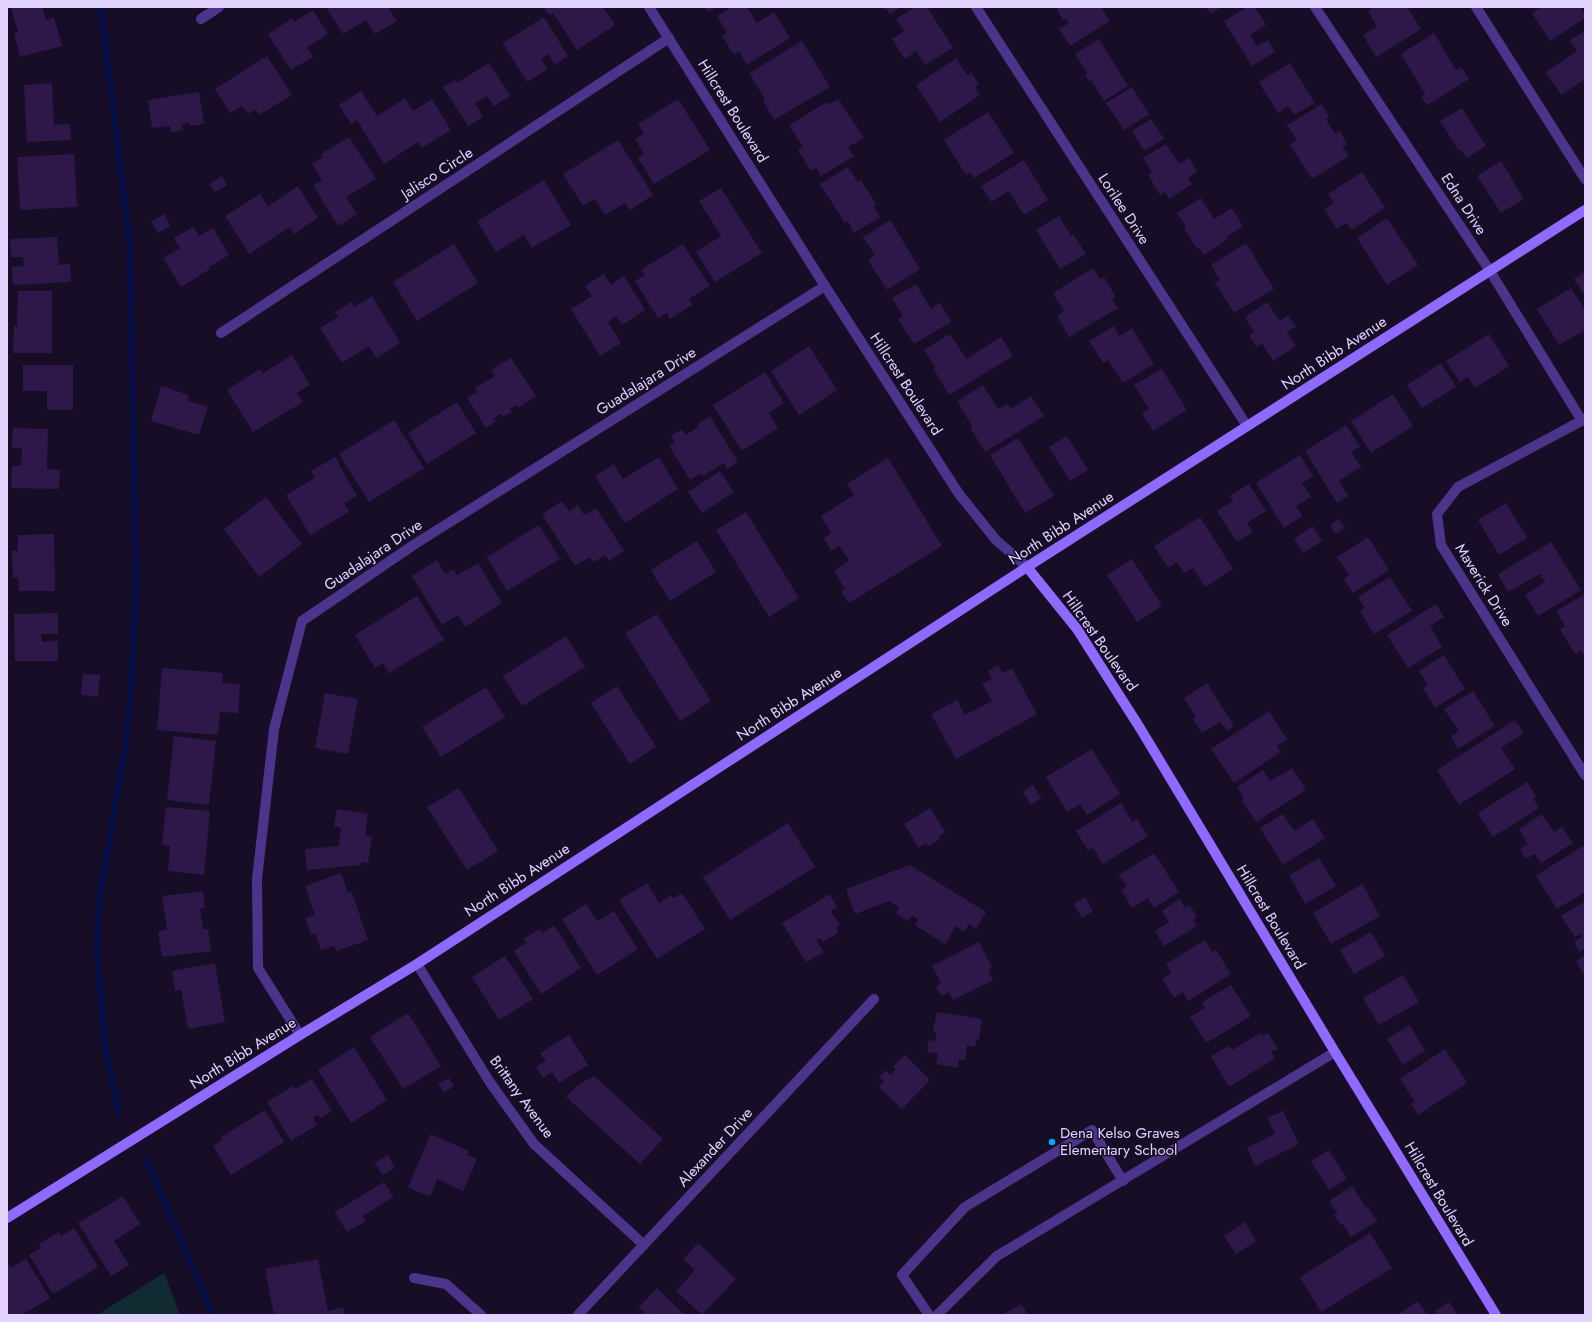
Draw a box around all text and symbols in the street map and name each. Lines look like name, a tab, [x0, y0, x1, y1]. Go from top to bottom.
street label: Hillcrest Boulevard	[692, 55, 774, 167]
street label: Jalisco Circle	[395, 141, 477, 206]
street label: Lorilee Drive	[1093, 169, 1155, 249]
street label: Edna Drive	[1436, 169, 1492, 239]
street label: North Bibb Avenue	[1277, 311, 1391, 395]
street label: Hillcrest Boulevard	[865, 328, 947, 440]
street label: Guadalajara Drive	[592, 341, 701, 421]
street label: North Bibb Avenue	[1004, 486, 1118, 570]
street label: Guadalajara Drive	[319, 514, 427, 596]
street label: Maverick Drive	[1450, 539, 1518, 631]
street label: Hillcrest Boulevard	[1057, 586, 1143, 696]
street label: North Bibb Avenue	[732, 662, 846, 746]
street label: North Bibb Avenue	[460, 838, 574, 922]
street label: Hillcrest Boulevard	[1231, 861, 1311, 973]
street label: North Bibb Avenue	[186, 1011, 301, 1095]
street label: Brittany Avenue	[484, 1051, 560, 1143]
street label: Alexander Drive	[672, 1102, 758, 1192]
place label: Dena Kelso Graves Elementary School	[1060, 1122, 1180, 1161]
marker: Dena Kelso Graves Elementary School	[1047, 1137, 1057, 1147]
street label: Hillcrest Boulevard	[1399, 1138, 1479, 1250]

